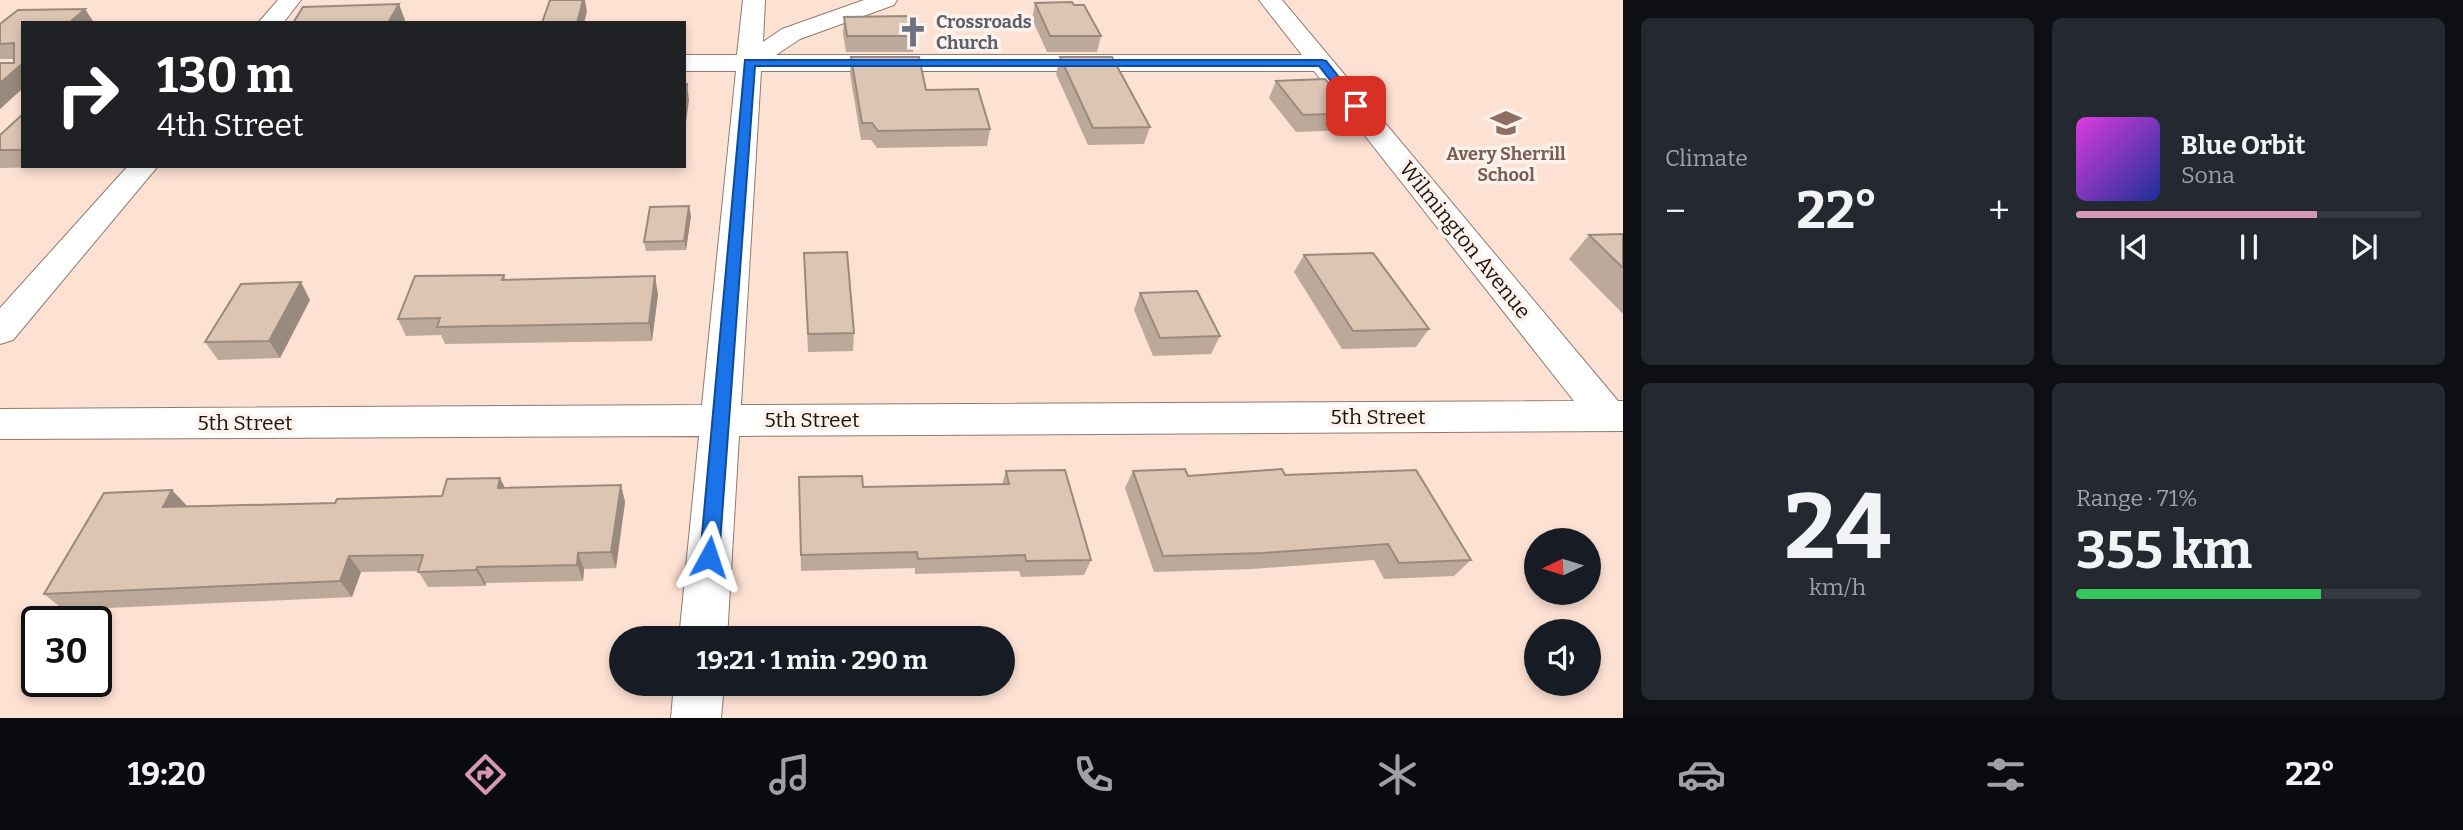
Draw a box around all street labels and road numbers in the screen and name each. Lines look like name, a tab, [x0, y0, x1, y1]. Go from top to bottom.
street label: Wilmington Avenue	[1394, 156, 1536, 324]
street label: 5th Street	[1330, 404, 1426, 430]
street label: 5th Street	[764, 407, 860, 433]
street label: 5th Street	[197, 410, 293, 436]

